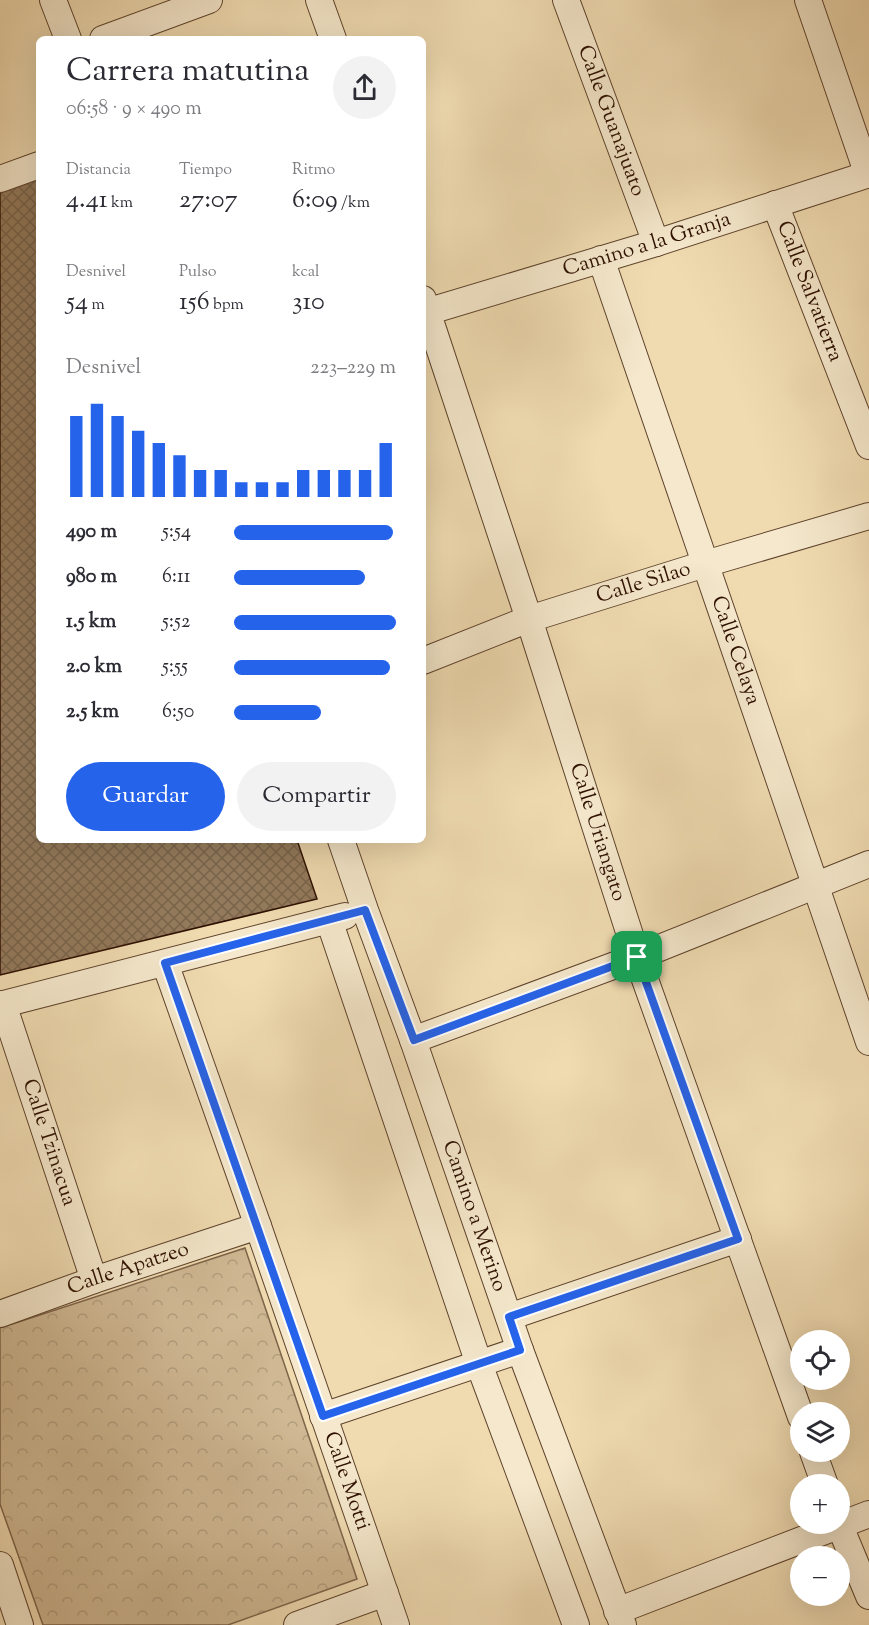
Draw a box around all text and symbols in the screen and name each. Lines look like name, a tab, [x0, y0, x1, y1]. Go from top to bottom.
street label: Calle Guanajuato	[569, 41, 653, 201]
text: Carrera matutina	[66, 48, 309, 96]
button: share	[333, 56, 396, 119]
text: 06:58 · 9 × 490 m	[66, 95, 202, 124]
text: Distancia	[66, 159, 131, 182]
text: Tiempo	[179, 159, 232, 182]
text: Ritmo	[292, 159, 335, 182]
text: 4.41	[66, 182, 108, 219]
text: 27:07	[179, 182, 237, 219]
text: 6:09	[292, 182, 338, 219]
text: km	[108, 192, 133, 215]
text: /km	[338, 192, 370, 215]
street label: Camino a la Granja	[559, 205, 735, 285]
street label: Calle Salvatierra	[768, 217, 850, 367]
text: Desnivel	[66, 261, 126, 284]
text: Pulso	[179, 261, 217, 284]
text: kcal	[292, 261, 320, 284]
text: 54	[66, 284, 88, 321]
text: 156	[179, 284, 210, 321]
text: 310	[292, 284, 325, 321]
text: m	[88, 294, 105, 317]
text: bpm	[210, 294, 244, 317]
text: Desnivel	[66, 354, 141, 383]
text: 223–229 m	[310, 354, 396, 383]
text: 490 m	[66, 518, 117, 547]
text: 5:54	[162, 518, 191, 547]
street label: Calle Silao	[593, 554, 694, 612]
text: 980 m	[66, 563, 117, 592]
text: 6:11	[162, 563, 191, 592]
street label: Calle Celaya	[702, 592, 768, 710]
text: 1.5 km	[66, 608, 116, 637]
text: 5:52	[162, 608, 190, 637]
text: 2.0 km	[66, 653, 122, 682]
text: 5:55	[162, 653, 188, 682]
text: 2.5 km	[66, 698, 119, 727]
text: 6:50	[162, 698, 194, 727]
street label: Calle Uriangato	[561, 759, 633, 905]
button: Guardar	[66, 762, 225, 831]
button: Compartir	[237, 762, 396, 831]
pin	[611, 931, 662, 982]
icon: arrive	[620, 940, 653, 973]
street label: Calle Tzinacua	[14, 1075, 84, 1210]
street label: Camino a Merino	[434, 1136, 514, 1296]
street label: Calle Apatzeo	[63, 1235, 193, 1303]
map controls	[790, 1330, 850, 1606]
button: locate	[790, 1330, 850, 1390]
button: layers	[790, 1402, 850, 1462]
street label: Calle Motti	[315, 1428, 377, 1535]
button: +	[790, 1474, 850, 1534]
button: −	[790, 1546, 850, 1606]

